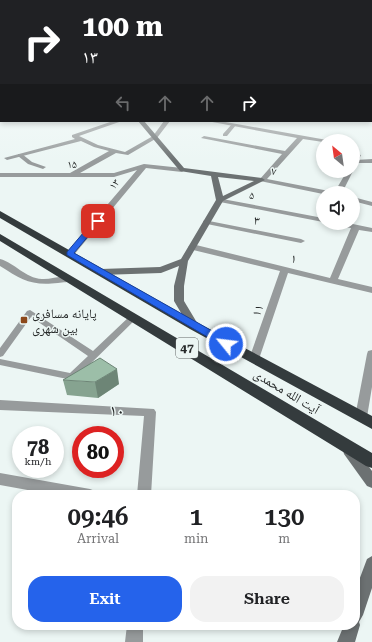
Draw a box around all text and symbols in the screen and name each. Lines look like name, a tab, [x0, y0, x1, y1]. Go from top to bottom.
text: 100 m	[82, 10, 163, 43]
icon: right	[16, 16, 68, 68]
text: ۱۳	[82, 46, 98, 67]
icon: left	[112, 92, 134, 114]
icon: ahead	[154, 92, 176, 114]
icon: ahead	[196, 92, 218, 114]
icon: right	[238, 92, 260, 114]
north arrow	[316, 134, 360, 178]
map controls	[316, 134, 360, 230]
street label: ۱۵	[67, 158, 77, 171]
street label: ۷	[270, 165, 278, 178]
street label: ۱۳	[106, 176, 123, 192]
button: sound	[316, 186, 360, 230]
street label: ۵	[248, 189, 256, 202]
pin	[81, 204, 115, 238]
icon: arrive	[87, 210, 109, 232]
street label: ۳	[252, 213, 261, 228]
street label: ۱	[289, 251, 298, 266]
street label: ۱۱	[248, 302, 266, 318]
place label: پایانه مسافری بین شهری	[32, 306, 97, 337]
marker: پایانه مسافری بین شهری	[19, 315, 29, 325]
position arrow	[205, 323, 247, 365]
road number: 47	[176, 338, 198, 358]
street label: آیت الله محمدی	[251, 366, 323, 418]
street label: ۱۰	[109, 401, 124, 420]
speed limit sign: 80	[72, 426, 124, 478]
text: 78	[27, 435, 49, 459]
text: km/h	[25, 456, 51, 467]
text: 09:46	[68, 503, 128, 531]
text: 1	[190, 503, 203, 531]
text: 130	[264, 503, 304, 531]
text: Arrival	[77, 531, 119, 546]
text: min	[184, 531, 208, 546]
text: m	[278, 531, 290, 546]
button: Exit	[28, 576, 182, 622]
button: Share	[190, 576, 344, 622]

